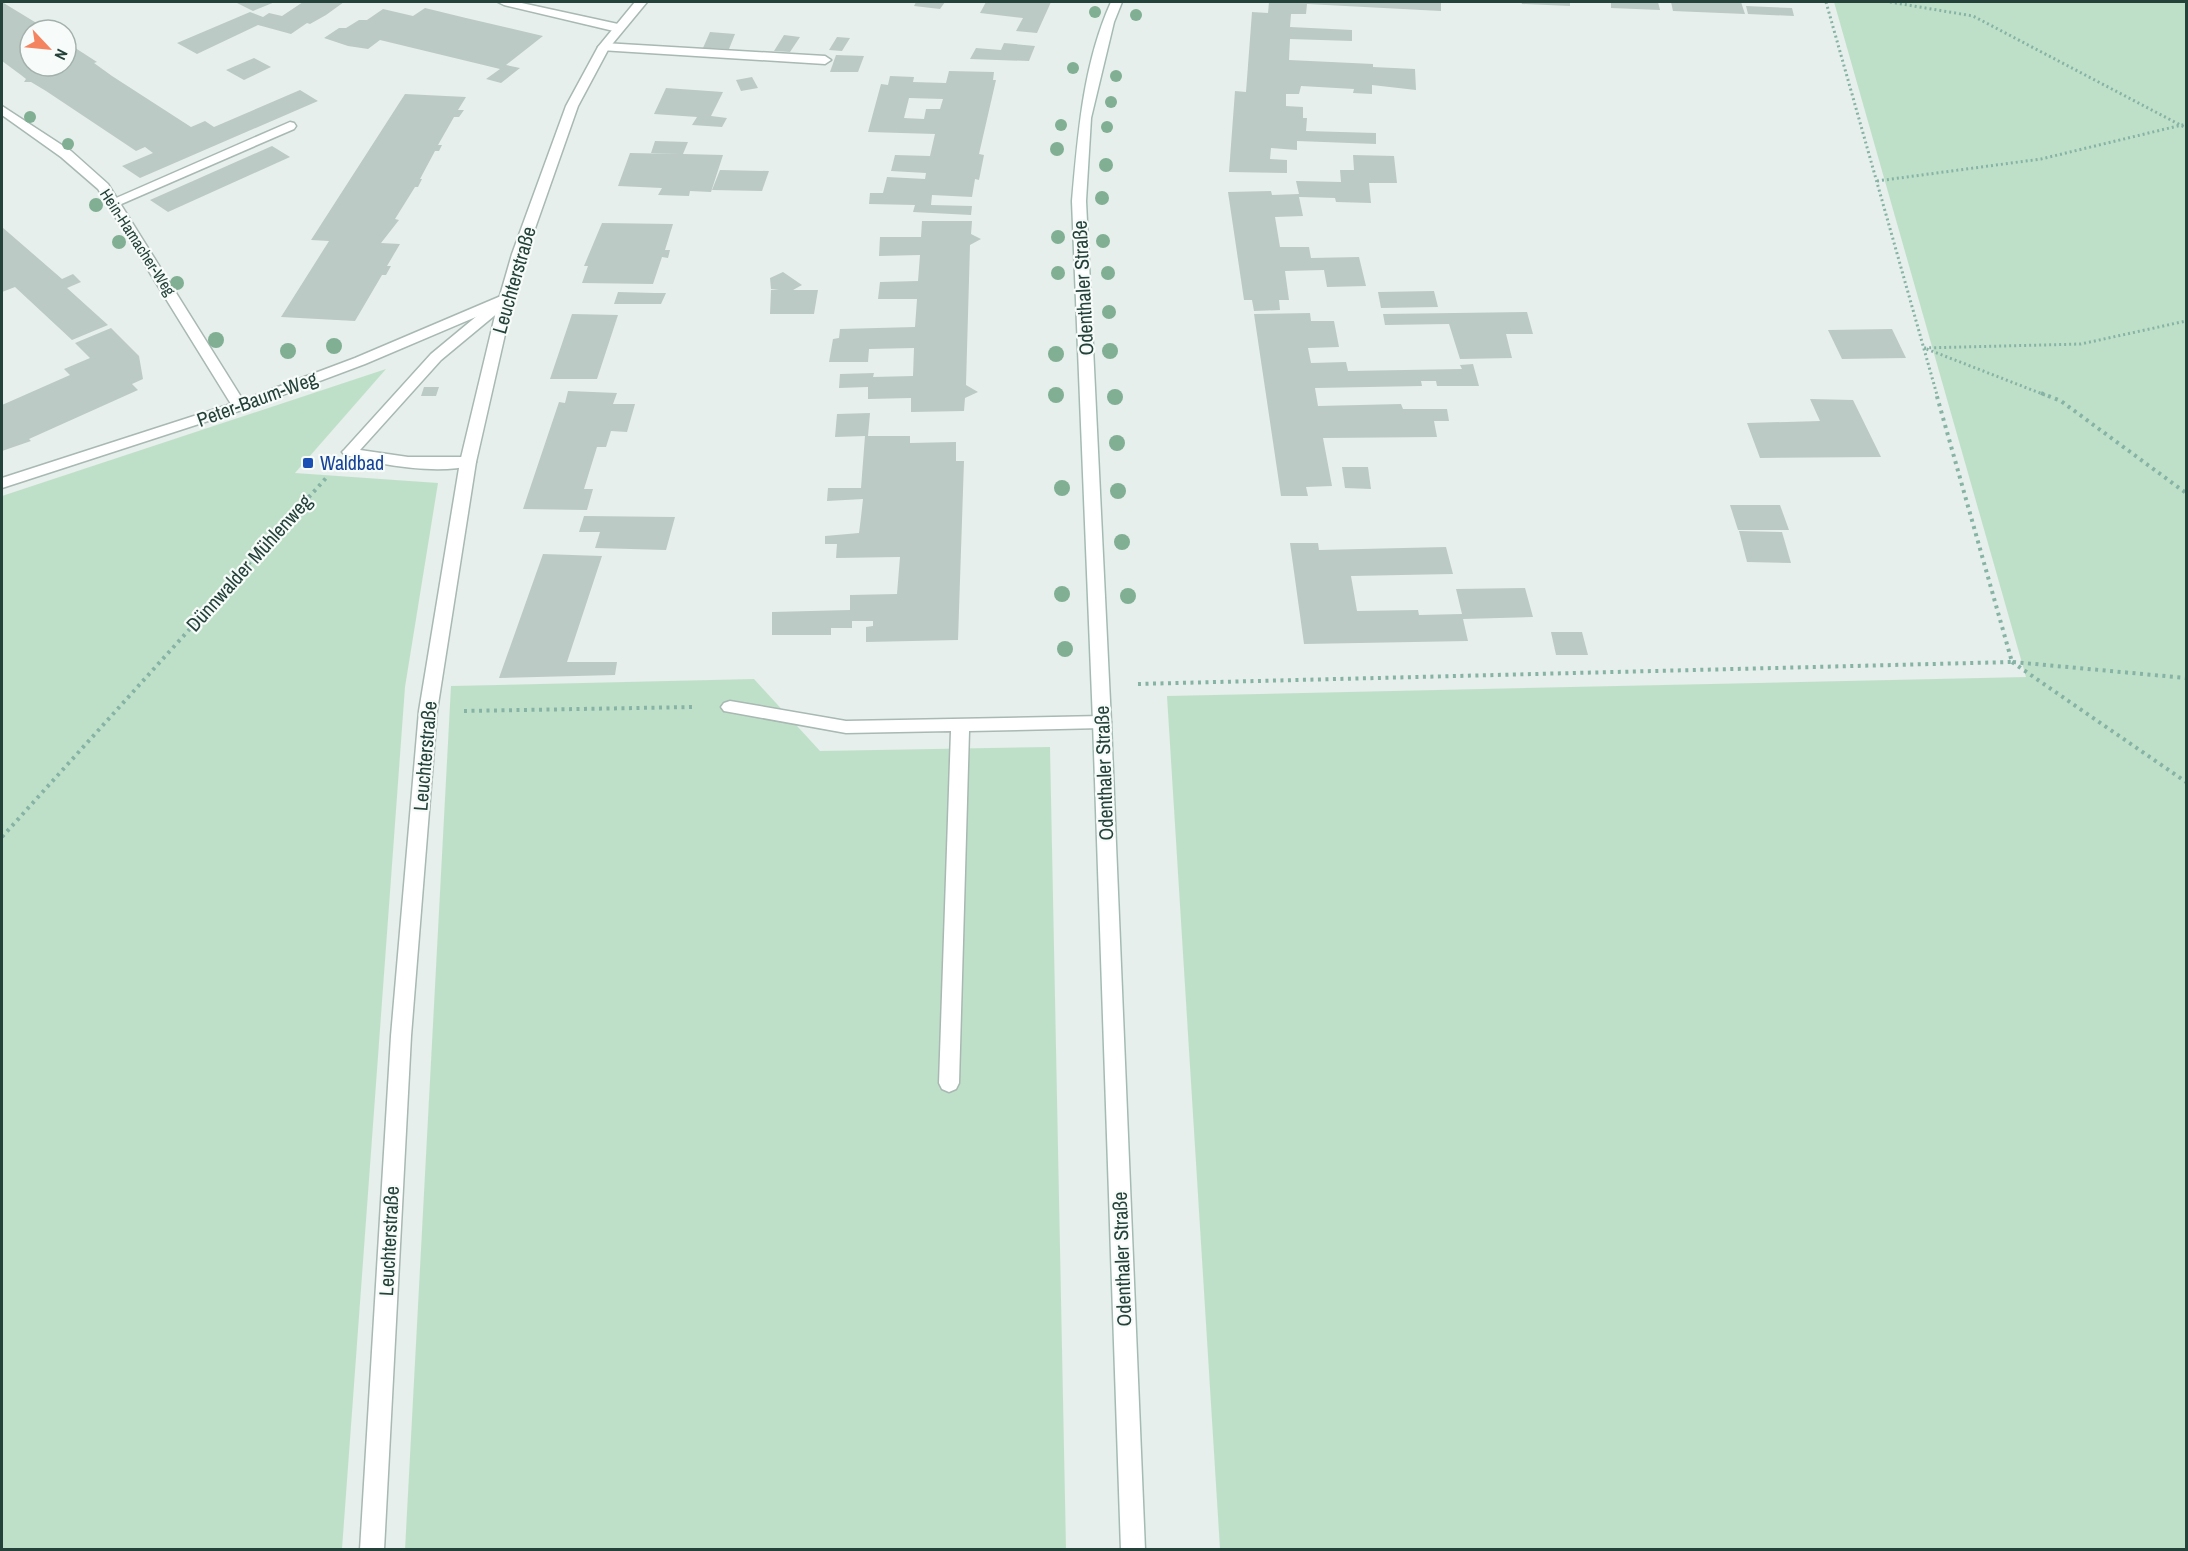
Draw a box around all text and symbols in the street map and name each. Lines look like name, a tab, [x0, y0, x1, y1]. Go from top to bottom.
north arrow	[18, 18, 78, 78]
text: N	[50, 45, 73, 64]
street label: Hein-Hamacher-Weg	[95, 184, 181, 300]
street label: Odenthaler Straße	[1065, 220, 1100, 356]
street label: Leuchterstraße	[485, 223, 542, 337]
street label: Peter-Baum-Weg	[193, 364, 321, 433]
place label: Waldbad	[320, 449, 384, 476]
marker: Waldbad	[301, 456, 315, 470]
street label: Dünnwalder Mühlenweg	[180, 488, 318, 637]
street label: Leuchterstraße	[406, 700, 443, 812]
street label: Odenthaler Straße	[1088, 705, 1119, 841]
street label: Leuchterstraße	[372, 1185, 405, 1297]
street label: Odenthaler Straße	[1106, 1191, 1137, 1327]

